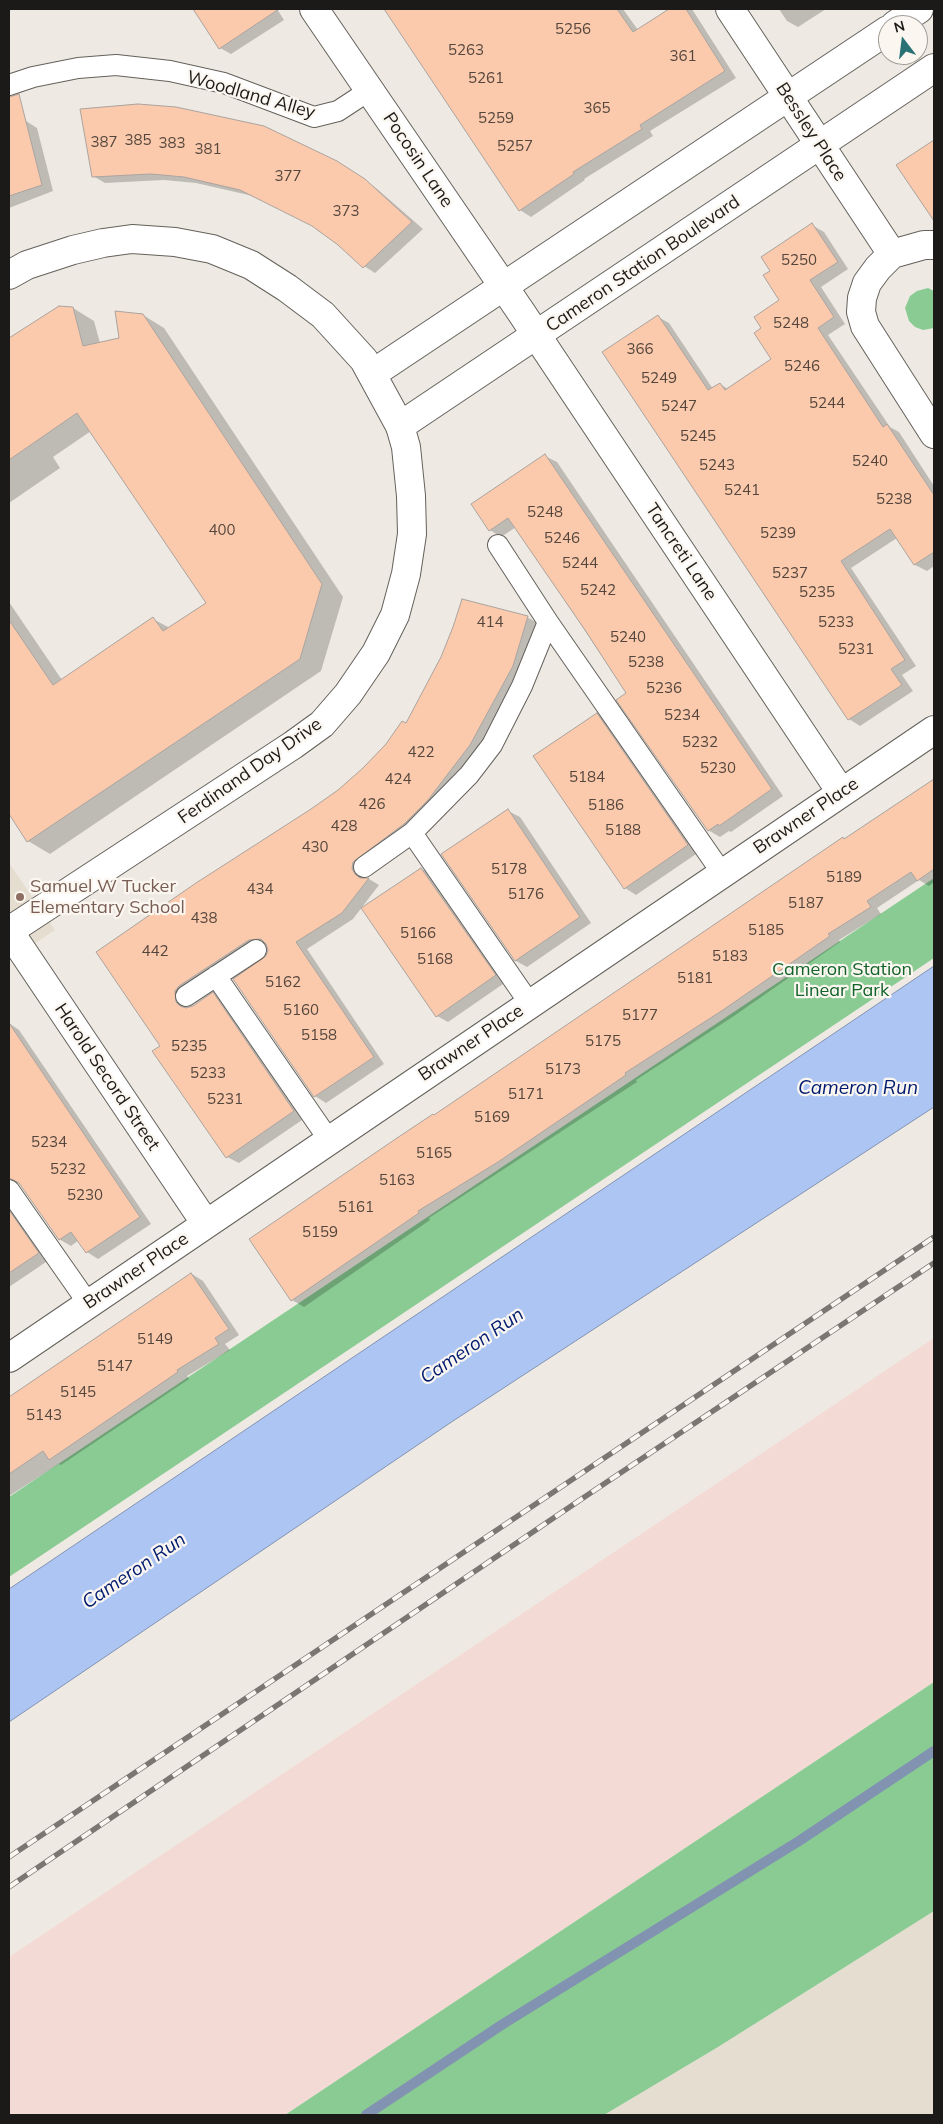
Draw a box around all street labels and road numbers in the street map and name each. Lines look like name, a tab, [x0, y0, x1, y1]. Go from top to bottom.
street label: Woodland Alley	[184, 66, 318, 124]
street label: Bessley Place	[771, 79, 851, 185]
street label: Pocosin Lane	[378, 108, 458, 212]
street label: Cameron Station Boulevard	[542, 191, 744, 337]
street label: Tancreti Lane	[641, 499, 721, 605]
street label: Ferdinand Day Drive	[174, 713, 326, 829]
street label: Brawner Place	[749, 773, 863, 859]
street label: Harold Secord Street	[50, 999, 164, 1155]
street label: Brawner Place	[414, 1000, 528, 1086]
street label: Brawner Place	[79, 1228, 193, 1314]

